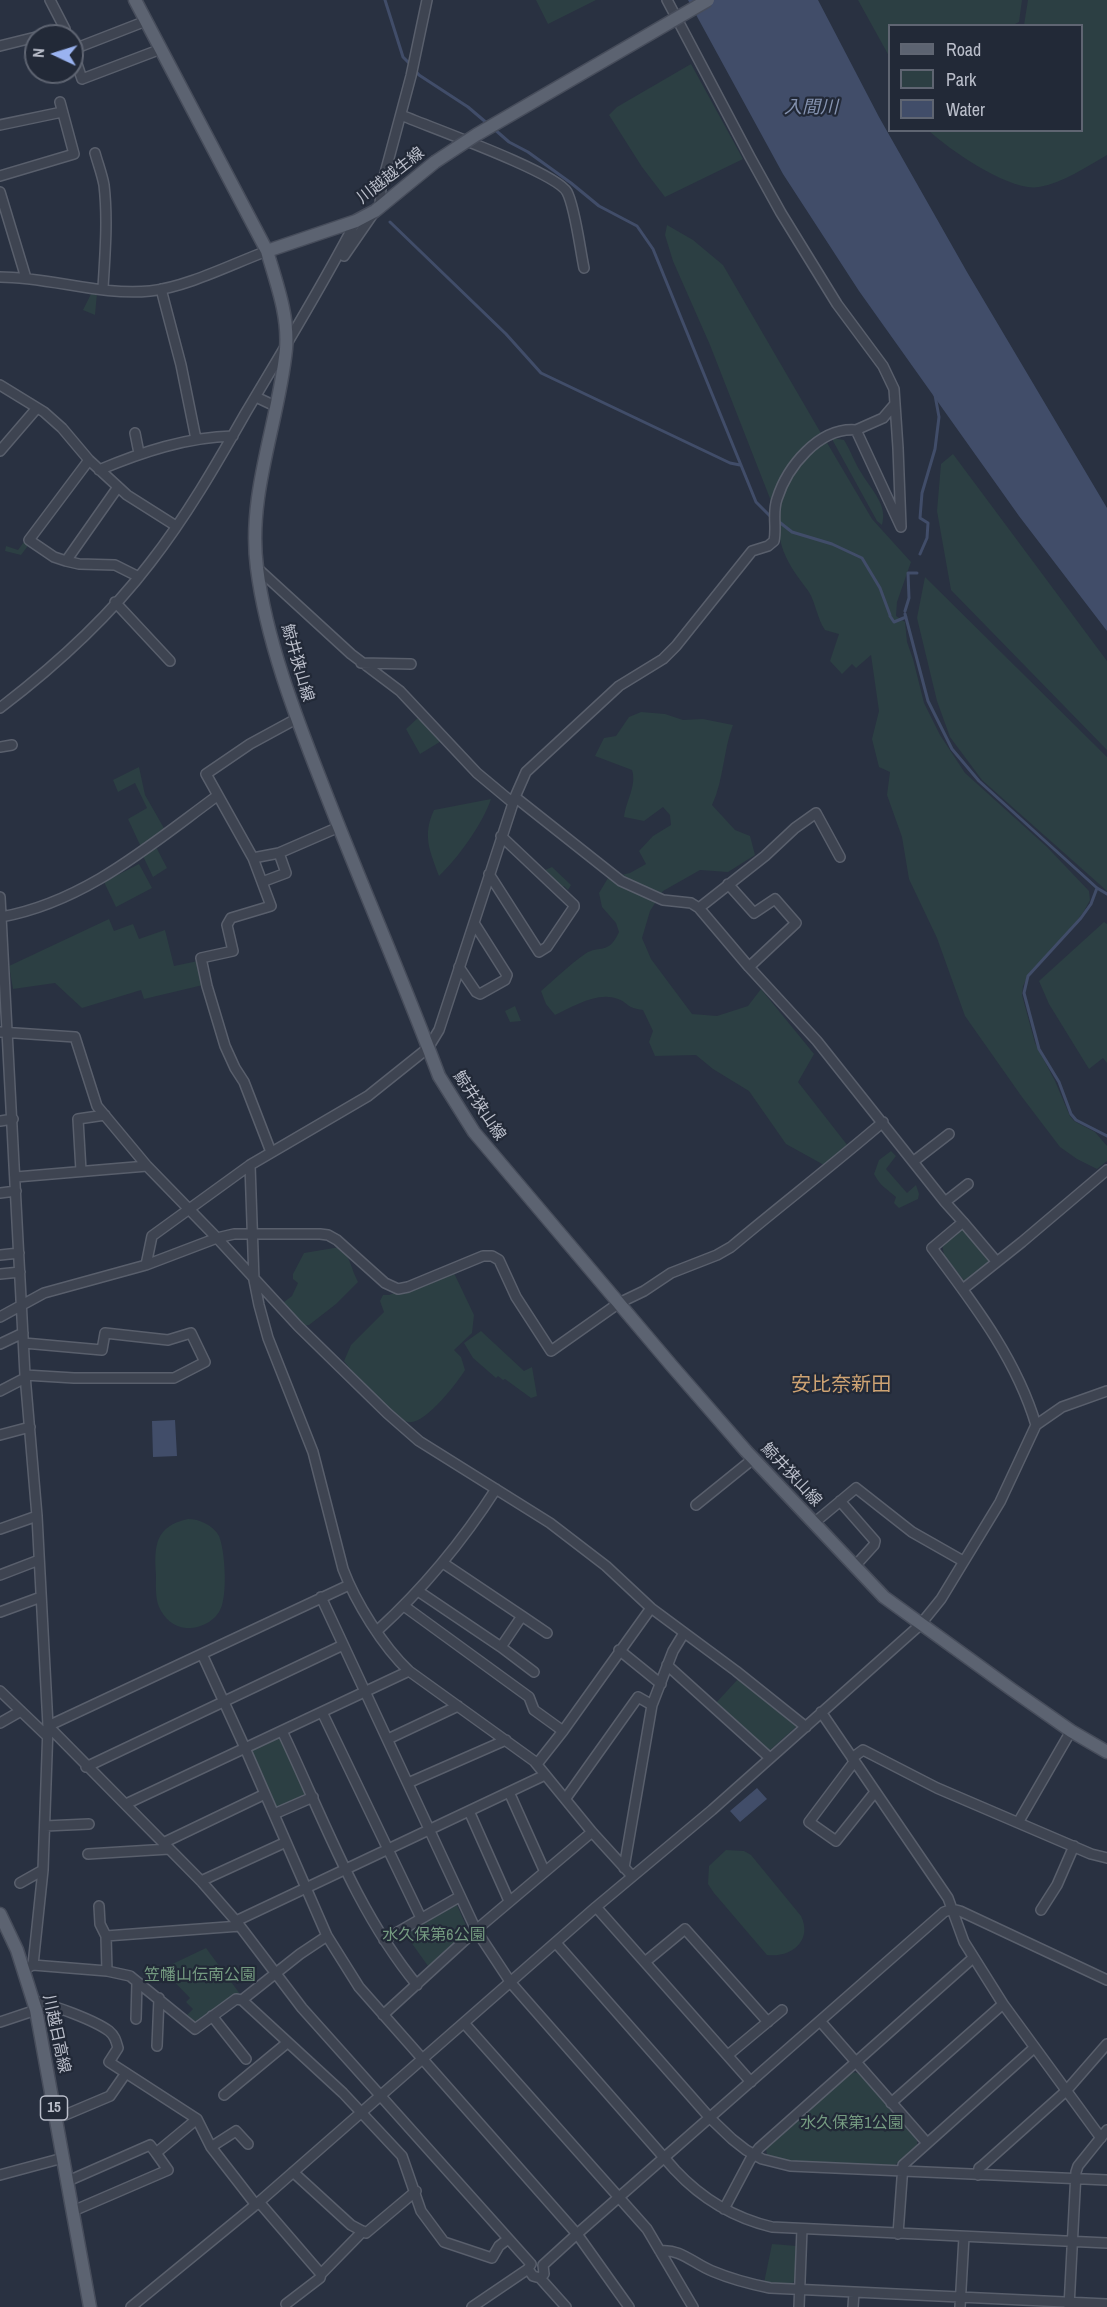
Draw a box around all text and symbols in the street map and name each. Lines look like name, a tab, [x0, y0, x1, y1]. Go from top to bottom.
north arrow	[24, 24, 84, 84]
legend	[888, 24, 1083, 132]
text: Road	[946, 37, 981, 62]
text: N	[27, 47, 49, 58]
text: Park	[946, 67, 976, 92]
water label: 入間川	[784, 97, 838, 119]
text: Water	[946, 97, 985, 122]
street label: 川越越生線	[354, 144, 428, 208]
street label: 鯨井狭山線	[277, 622, 317, 704]
street label: 鯨井狭山線	[449, 1067, 509, 1145]
district label: 安比奈新田	[791, 1374, 891, 1398]
street label: 鯨井狭山線	[757, 1439, 825, 1511]
park label: 水久保第6公園	[382, 1926, 486, 1946]
park label: 笠幡山伝南公園	[144, 1966, 256, 1986]
street label: 川越日高線	[38, 1993, 74, 2075]
road number: 15	[40, 2096, 68, 2120]
park label: 水久保第1公園	[800, 2114, 904, 2134]

